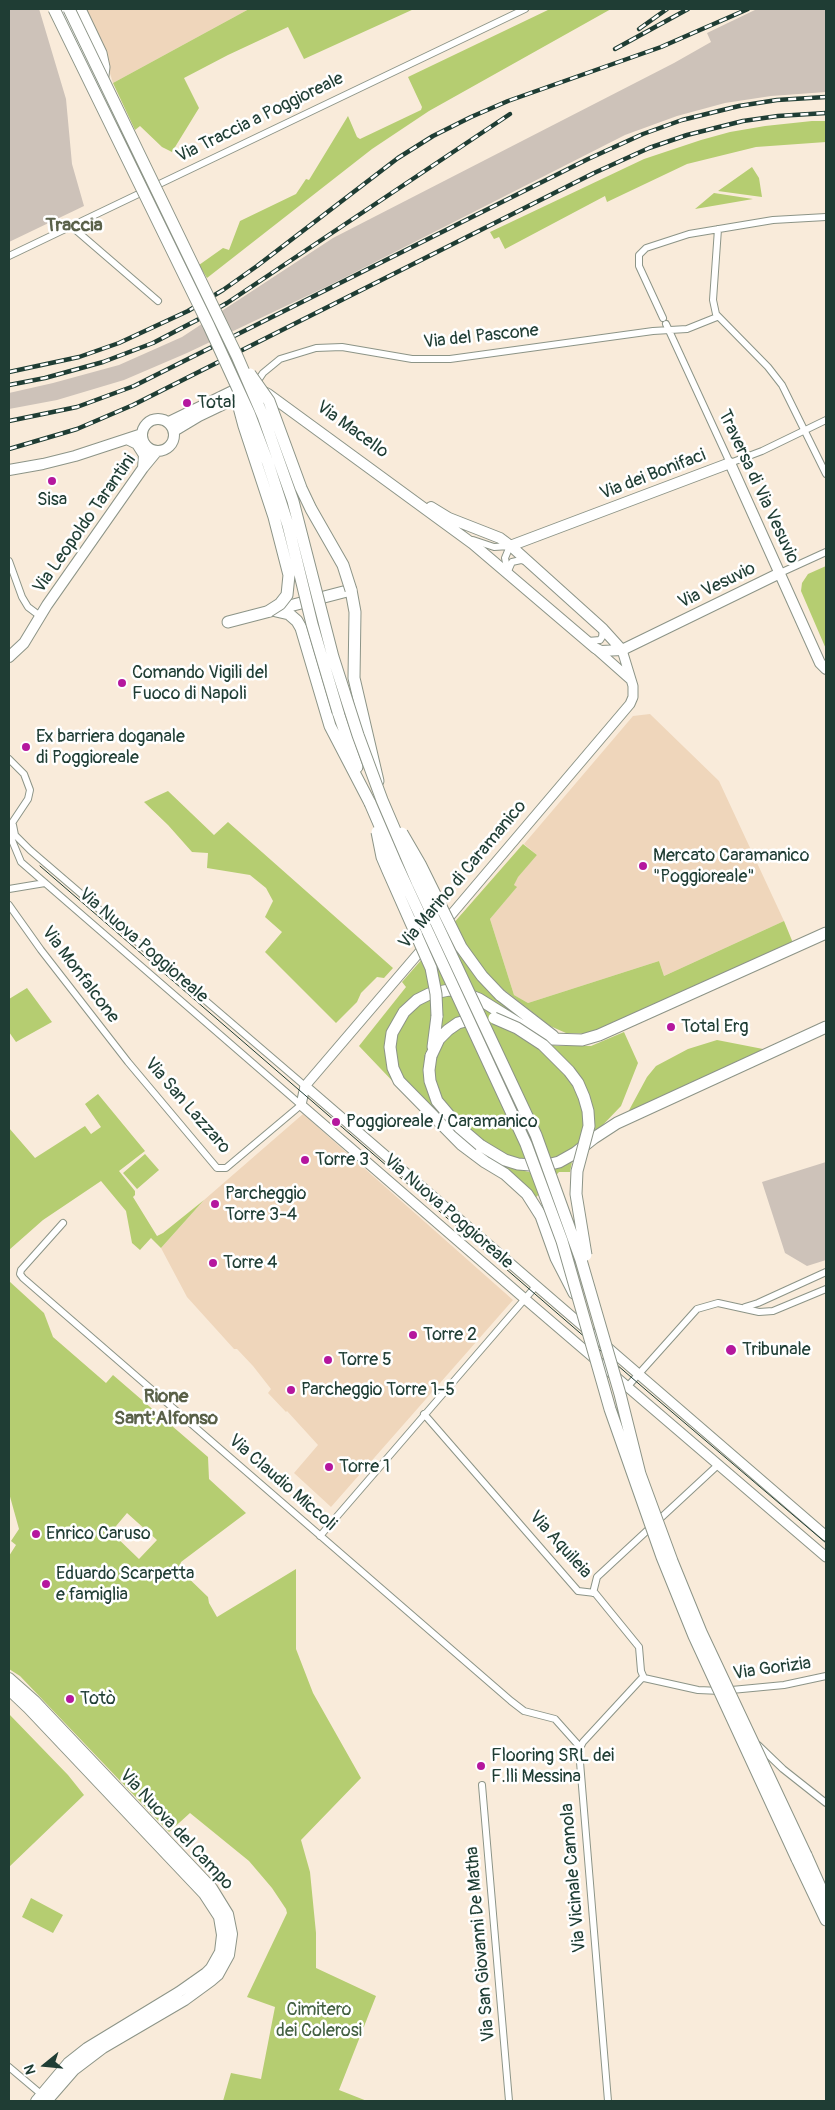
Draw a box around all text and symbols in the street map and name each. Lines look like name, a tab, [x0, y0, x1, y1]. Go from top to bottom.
street label: Via Traccia a Poggioreale	[173, 68, 347, 168]
district label: Traccia	[45, 215, 103, 237]
street label: Via del Pascone	[422, 320, 540, 354]
place label: Total	[197, 392, 236, 414]
marker: Total	[181, 397, 193, 409]
street label: Via Macello	[312, 397, 392, 463]
street label: Traversa di Via Vesuvio	[713, 407, 803, 567]
street label: Via dei Bonifaci	[597, 445, 709, 505]
street label: Via Leopoldo Tarantini	[29, 450, 141, 598]
marker: Sisa	[46, 475, 58, 487]
place label: Sisa	[37, 489, 67, 511]
street label: Via Vesuvio	[675, 558, 759, 614]
place label: Comando Vigili del Fuoco di Napoli	[132, 662, 268, 704]
marker: Comando Vigili del Fuoco di Napoli	[116, 677, 128, 689]
place label: Ex barriera doganale di Poggioreale	[36, 726, 185, 769]
marker: Ex barriera doganale di Poggioreale	[20, 741, 32, 753]
street label: Via Marino di Caramanico	[395, 796, 531, 954]
place label: Mercato Caramanico "Poggioreale"	[653, 845, 809, 888]
marker: Mercato Caramanico "Poggioreale"	[637, 860, 649, 872]
street label: Via Nuova Poggioreale	[74, 884, 212, 1008]
street label: Via Monfalcone	[37, 922, 123, 1028]
place label: Total Erg	[681, 1016, 748, 1038]
marker: Total Erg	[665, 1021, 677, 1033]
street label: Via San Lazzaro	[139, 1054, 235, 1158]
place label: Poggioreale / Caramanico	[346, 1111, 538, 1133]
marker: Poggioreale / Caramanico	[330, 1116, 342, 1128]
place label: Torre 3	[315, 1149, 369, 1171]
street label: Via Nuova Poggioreale	[379, 1150, 517, 1274]
marker: Torre 3	[299, 1154, 311, 1166]
place label: Parcheggio Torre 3-4	[225, 1183, 306, 1226]
marker: Parcheggio Torre 3-4	[209, 1198, 221, 1210]
place label: Torre 4	[223, 1252, 278, 1274]
marker: Torre 4	[207, 1257, 219, 1269]
place label: Torre 2	[423, 1324, 477, 1346]
marker: Torre 2	[407, 1329, 419, 1341]
place label: Tribunale	[742, 1339, 811, 1361]
marker: Tribunale	[724, 1343, 738, 1357]
place label: Torre 5	[338, 1349, 392, 1371]
marker: Torre 5	[322, 1354, 334, 1366]
place label: Parcheggio Torre 1-5	[301, 1379, 455, 1401]
marker: Parcheggio Torre 1-5	[285, 1384, 297, 1396]
district label: Rione Sant'Alfonso	[114, 1386, 218, 1430]
street label: Via Claudio Miccoli	[224, 1430, 340, 1536]
place label: Torre 1	[339, 1456, 390, 1478]
marker: Torre 1	[323, 1461, 335, 1473]
street label: Via Aquileia	[524, 1507, 596, 1583]
place label: Enrico Caruso	[46, 1523, 151, 1545]
marker: Enrico Caruso	[30, 1528, 42, 1540]
place label: Eduardo Scarpetta e famiglia	[56, 1563, 194, 1606]
marker: Eduardo Scarpetta e famiglia	[40, 1578, 52, 1590]
street label: Via Gorizia	[732, 1653, 812, 1685]
place label: Totò	[80, 1688, 116, 1710]
marker: Totò	[64, 1693, 76, 1705]
place label: Flooring SRL dei F.lli Messina	[491, 1745, 614, 1788]
marker: Flooring SRL dei F.lli Messina	[475, 1760, 487, 1772]
street label: Via Nuova del Campo	[114, 1765, 238, 1895]
street label: Via Vicinale Cannola	[557, 1802, 591, 1954]
street label: Via San Giovanni De Matha	[462, 1846, 500, 2042]
park label: Cimitero dei Colerosi	[276, 1999, 362, 2042]
north arrow	[20, 2040, 70, 2090]
text: N	[21, 2063, 40, 2077]

